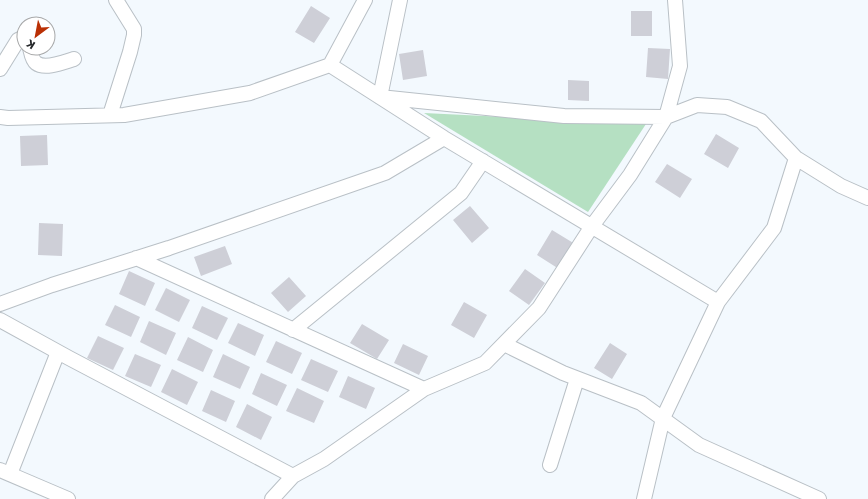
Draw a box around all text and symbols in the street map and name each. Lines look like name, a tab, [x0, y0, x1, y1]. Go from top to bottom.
north arrow	[16, 16, 56, 56]
text: K	[23, 35, 38, 53]

